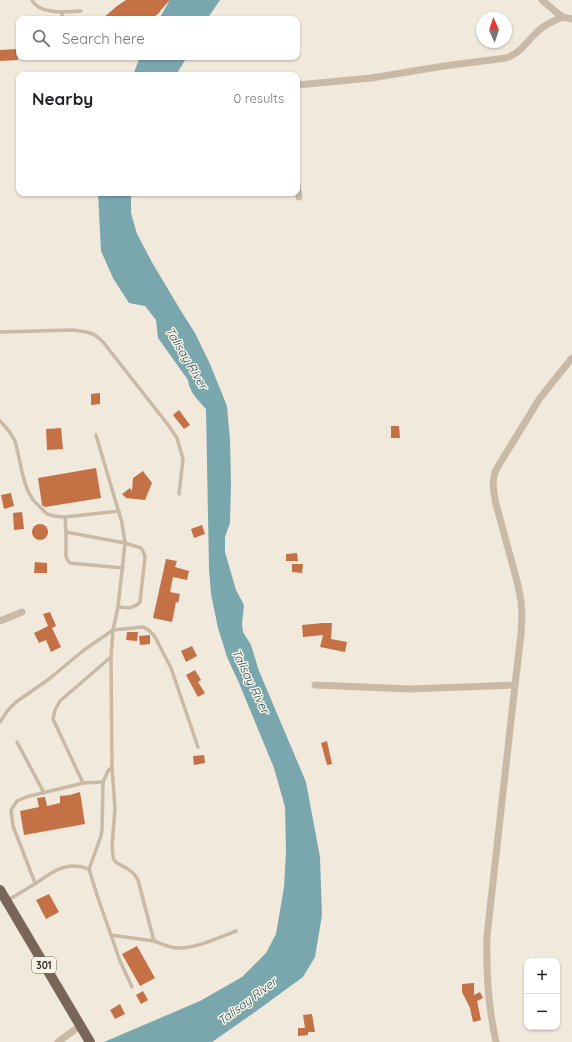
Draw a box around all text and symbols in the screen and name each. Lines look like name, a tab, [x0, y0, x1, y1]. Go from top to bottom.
north arrow	[476, 12, 512, 48]
search box	[16, 16, 300, 60]
icon: search	[30, 27, 52, 49]
text: Search here	[62, 29, 145, 48]
text: Nearby	[32, 88, 93, 109]
text: 0 results	[233, 90, 284, 106]
water label: Talisay River	[163, 324, 212, 393]
water label: Talisay River	[229, 646, 274, 717]
road number: 301	[32, 957, 56, 973]
map controls	[524, 958, 560, 1030]
button: +	[524, 958, 560, 994]
water label: Talisay River	[215, 973, 281, 1028]
button: −	[524, 994, 560, 1030]

